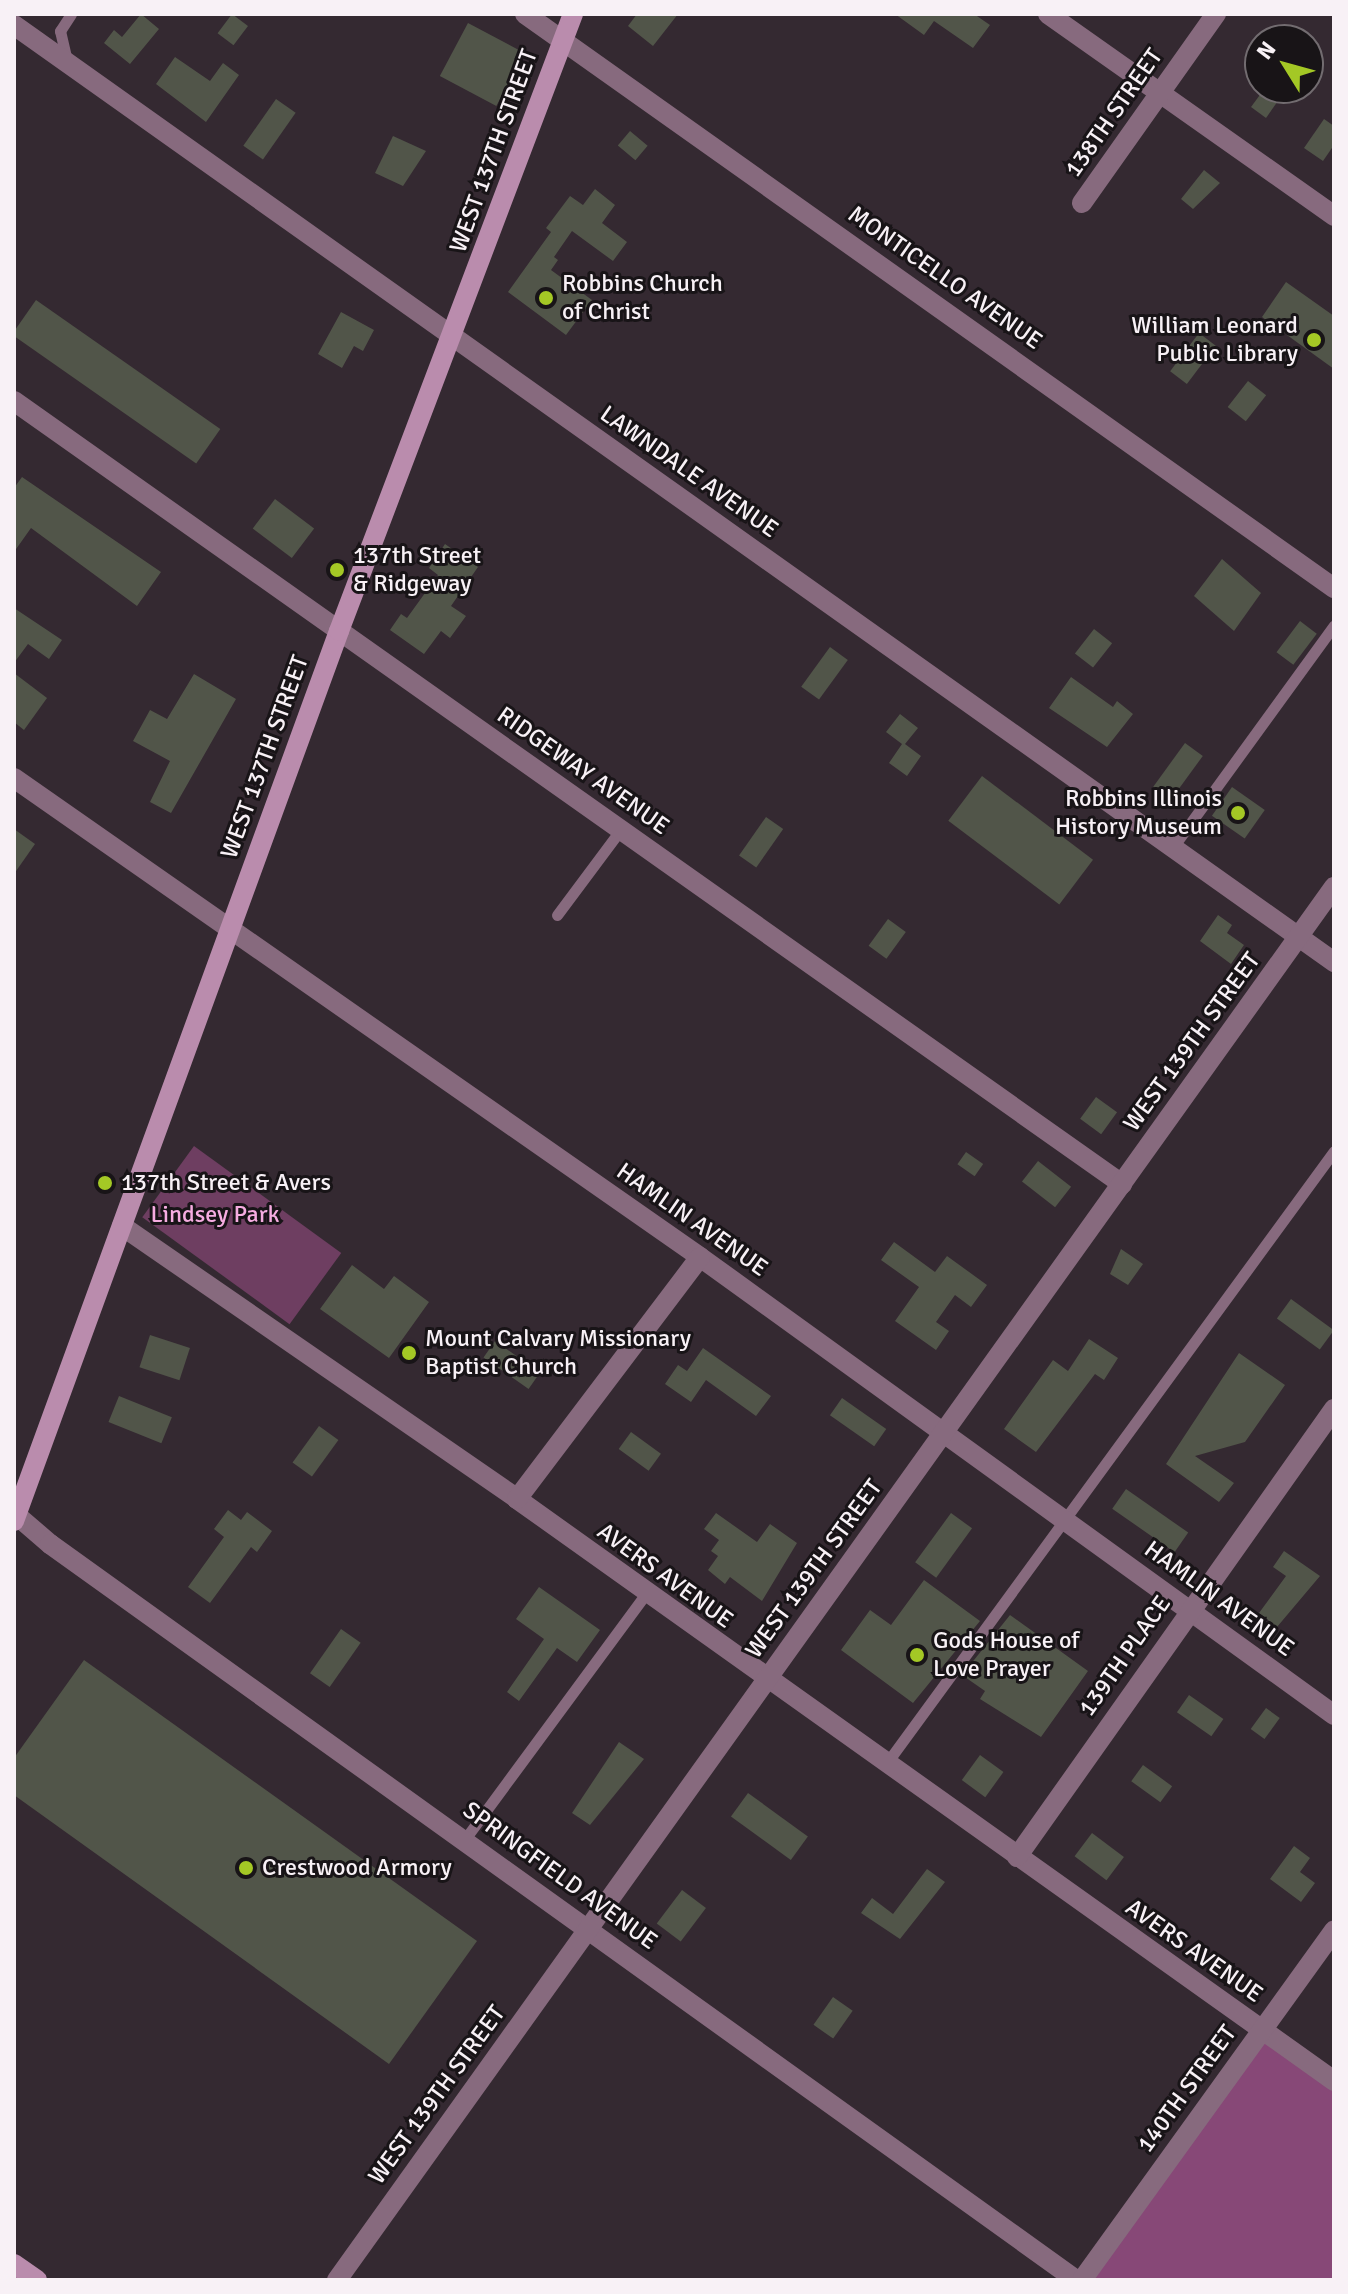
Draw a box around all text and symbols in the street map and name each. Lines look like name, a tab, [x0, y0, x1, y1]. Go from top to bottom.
north arrow	[1244, 24, 1324, 104]
text: N	[1251, 36, 1281, 65]
street label: 138TH STREET	[1059, 43, 1169, 183]
street label: WEST 137TH STREET	[444, 46, 544, 256]
street label: MONTICELLO AVENUE	[842, 200, 1048, 356]
place label: Robbins Church of Christ	[562, 270, 723, 326]
marker: Robbins Church of Christ	[537, 289, 555, 307]
place label: William Leonard Public Library	[1131, 312, 1298, 368]
marker: William Leonard Public Library	[1305, 331, 1323, 349]
street label: LAWNDALE AVENUE	[594, 400, 784, 544]
place label: 137th Street & Ridgeway	[353, 542, 481, 598]
marker: 137th Street & Ridgeway	[328, 561, 346, 579]
street label: WEST 137TH STREET	[215, 652, 315, 862]
street label: RIDGEWAY AVENUE	[491, 701, 675, 841]
place label: Robbins Illinois History Museum	[1055, 785, 1222, 841]
marker: Robbins Illinois History Museum	[1229, 804, 1247, 822]
street label: WEST 139TH STREET	[1118, 947, 1266, 1137]
street label: HAMLIN AVENUE	[611, 1157, 773, 1283]
place label: 137th Street & Avers	[121, 1169, 331, 1197]
marker: 137th Street & Avers	[96, 1174, 114, 1192]
park label: Lindsey Park	[150, 1201, 280, 1229]
place label: Mount Calvary Missionary Baptist Church	[425, 1325, 691, 1381]
marker: Mount Calvary Missionary Baptist Church	[400, 1344, 418, 1362]
street label: WEST 139TH STREET	[740, 1474, 888, 1664]
street label: AVERS AVENUE	[592, 1517, 738, 1635]
street label: HAMLIN AVENUE	[1139, 1535, 1299, 1663]
street label: 139TH PLACE	[1073, 1590, 1177, 1722]
place label: Gods House of Love Prayer	[933, 1627, 1079, 1683]
marker: Gods House of Love Prayer	[908, 1646, 926, 1664]
street label: SPRINGFIELD AVENUE	[457, 1796, 663, 1956]
place label: Crestwood Armory	[262, 1854, 452, 1882]
marker: Crestwood Armory	[237, 1859, 255, 1877]
street label: AVERS AVENUE	[1120, 1893, 1268, 2009]
street label: WEST 139TH STREET	[363, 2000, 511, 2190]
street label: 140TH STREET	[1131, 2020, 1243, 2158]

